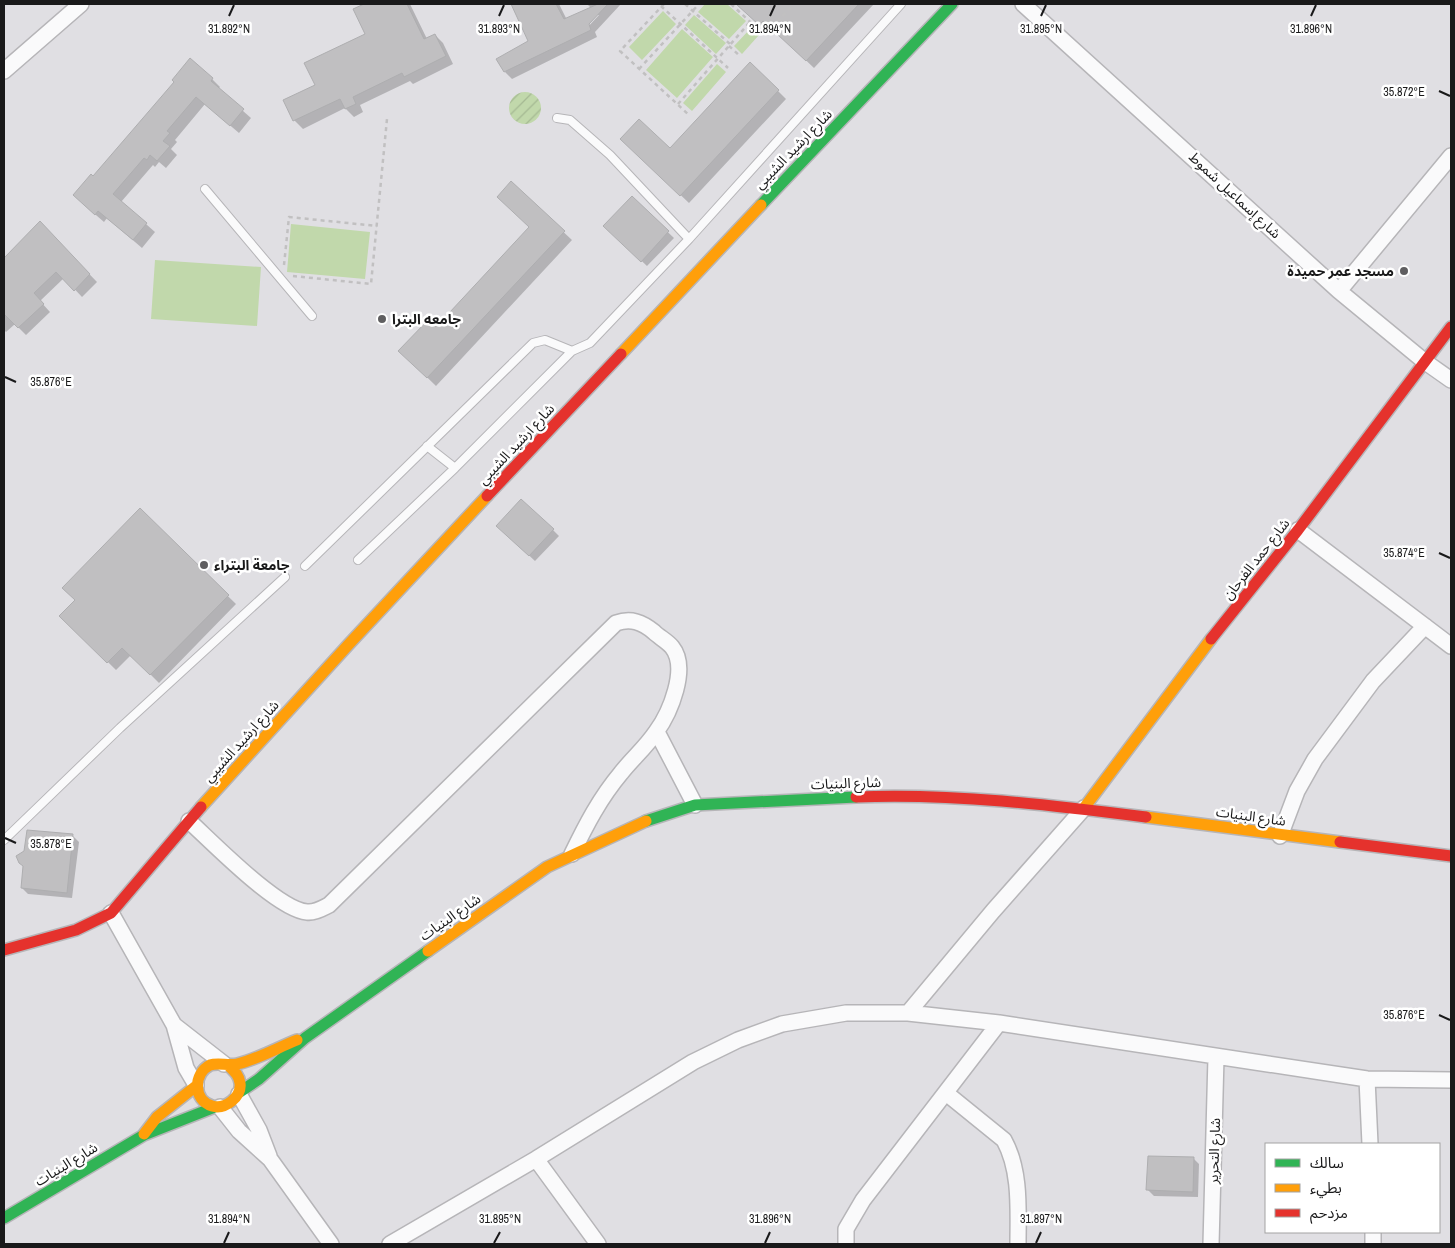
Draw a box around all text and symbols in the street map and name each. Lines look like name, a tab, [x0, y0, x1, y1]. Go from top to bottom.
text: 31.892°N	[208, 21, 250, 37]
text: 31.893°N	[478, 21, 520, 37]
text: 31.894°N	[749, 21, 791, 37]
text: 31.895°N	[1020, 21, 1062, 37]
text: 31.896°N	[1290, 21, 1332, 37]
text: 35.872°E	[1383, 84, 1425, 100]
street label: شارع ارشيد الشيبي	[750, 105, 837, 194]
street label: شارع إسماعيل شموط	[1184, 148, 1285, 244]
place label: مسجد عمر حميدة	[1287, 262, 1394, 280]
marker: مسجد عمر حميدة	[1398, 265, 1410, 277]
place label: جامعه البترا	[392, 310, 461, 328]
marker: جامعه البترا	[376, 313, 388, 325]
text: 35.876°E	[30, 374, 72, 390]
street label: شارع ارشيد الشيبي	[474, 400, 560, 490]
street label: شارع حمد الفرحان	[1219, 515, 1295, 604]
text: 35.874°E	[1383, 545, 1425, 561]
place label: جامعة البتراء	[214, 556, 290, 574]
marker: جامعة البتراء	[198, 559, 210, 571]
street label: شارع ارشيد الشيبي	[199, 696, 284, 787]
street label: شارع البنيات	[811, 773, 882, 795]
street label: شارع البنيات	[1215, 802, 1287, 832]
text: 35.878°E	[30, 836, 72, 852]
street label: شارع البنيات	[416, 889, 485, 946]
text: 35.876°E	[1383, 1007, 1425, 1023]
street label: شارع التحرير	[1204, 1117, 1226, 1186]
street label: شارع البنيات	[31, 1138, 102, 1192]
legend	[1265, 1143, 1440, 1233]
text: سالك	[1310, 1152, 1344, 1173]
text: بطيء	[1310, 1177, 1342, 1199]
text: مزدحم	[1310, 1202, 1348, 1224]
text: 31.894°N	[208, 1211, 250, 1227]
text: 31.895°N	[479, 1211, 521, 1227]
text: 31.896°N	[749, 1211, 791, 1227]
text: 31.897°N	[1020, 1211, 1062, 1227]

